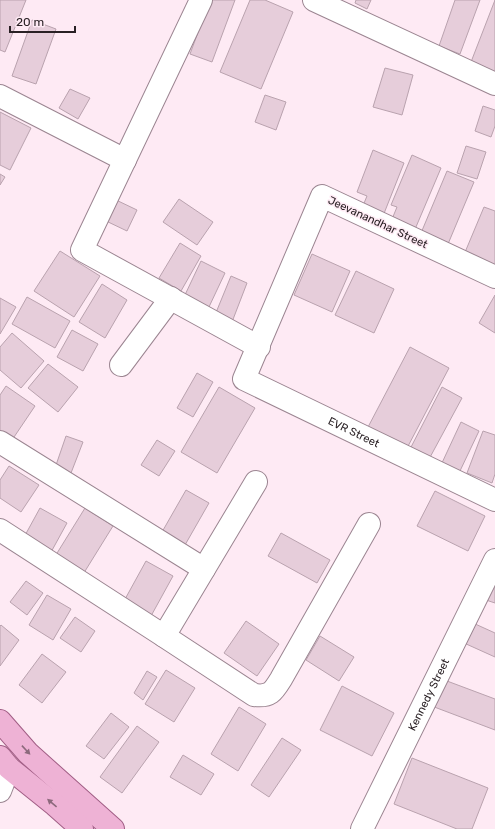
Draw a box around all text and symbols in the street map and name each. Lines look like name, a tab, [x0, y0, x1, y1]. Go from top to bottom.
scale bar	[10, 8, 75, 34]
text: 20 m	[16, 15, 44, 29]
street label: Jeevanandhar Street	[326, 194, 430, 252]
street label: EVR Street	[326, 415, 382, 451]
street label: Kennedy Street	[406, 656, 453, 733]
one-way arrow	[21, 745, 31, 755]
one-way arrow	[47, 799, 58, 808]

